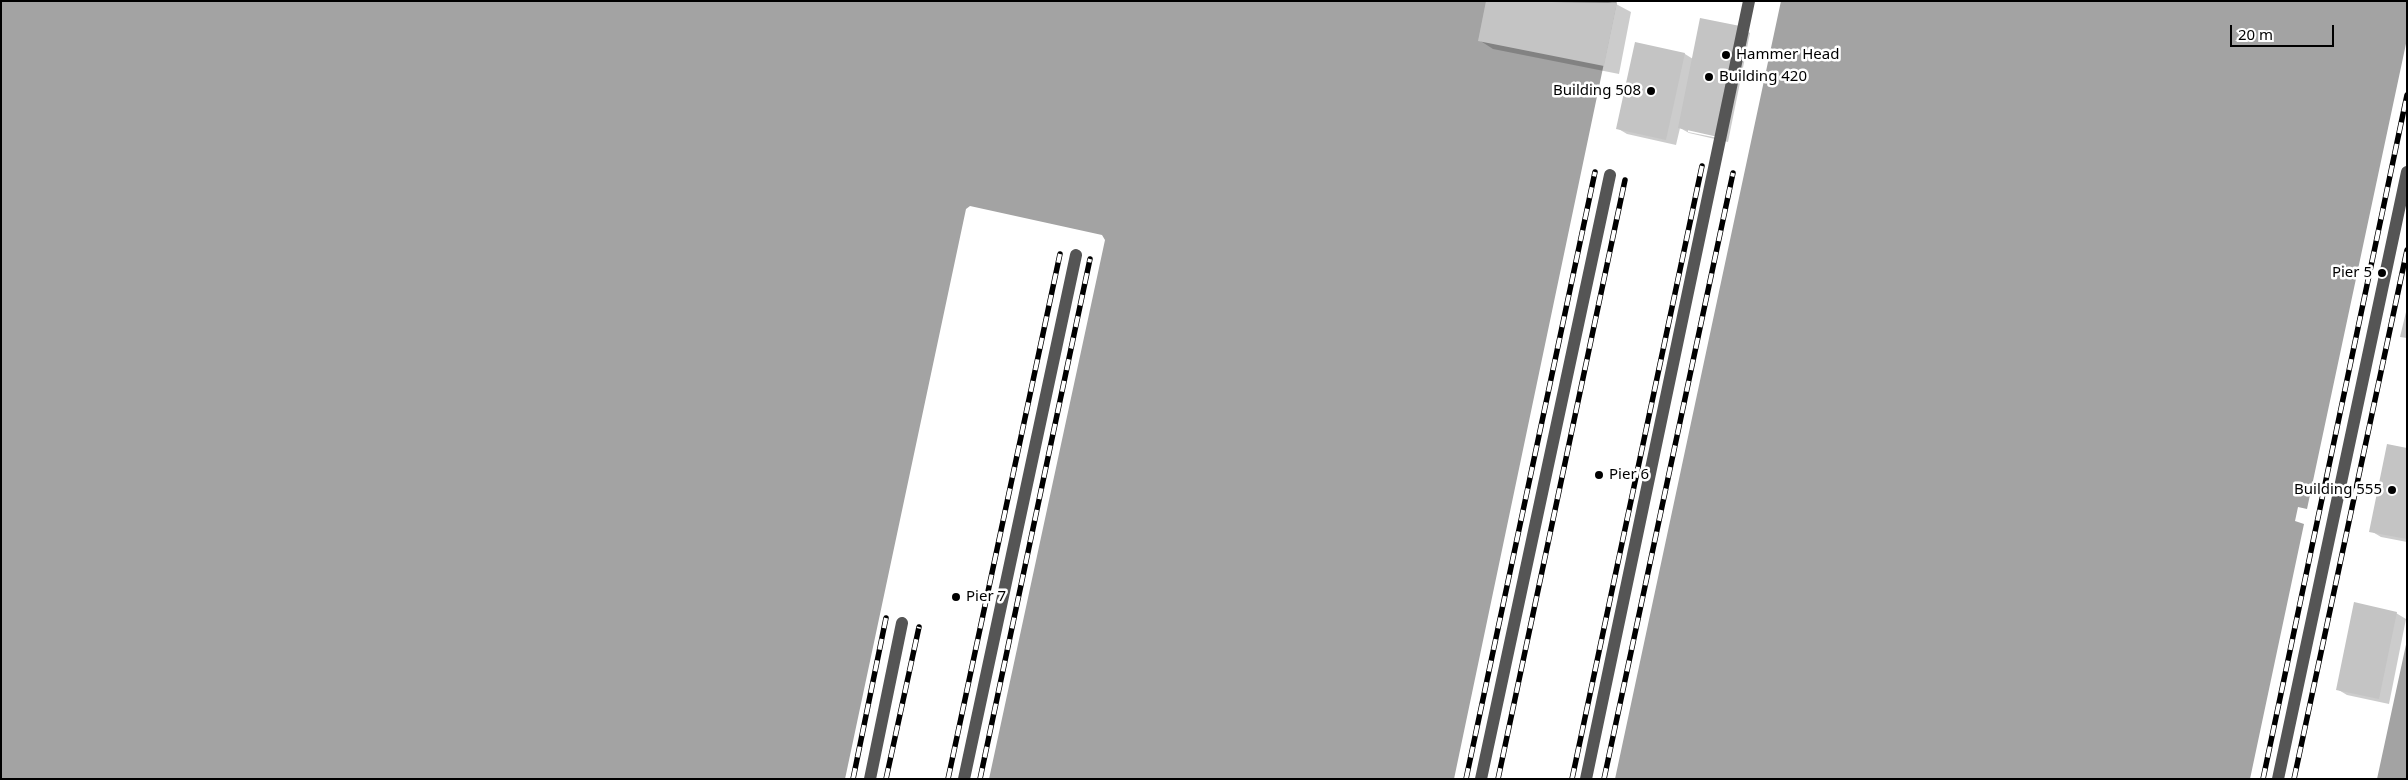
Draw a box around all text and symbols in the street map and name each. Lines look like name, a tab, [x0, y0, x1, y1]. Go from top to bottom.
scale bar	[2233, 15, 2337, 47]
text: 20 m	[2238, 24, 2273, 44]
place label: Hammer Head	[1736, 46, 1839, 64]
marker: Hammer Head	[1720, 49, 1732, 61]
place label: Building 420	[1719, 68, 1807, 86]
marker: Building 420	[1703, 71, 1715, 83]
place label: Building 508	[1553, 82, 1641, 100]
marker: Building 508	[1645, 85, 1657, 97]
place label: Pier 5	[2332, 264, 2372, 282]
marker: Pier 5	[2376, 267, 2388, 279]
place label: Pier 6	[1609, 466, 1649, 484]
marker: Pier 6	[1593, 469, 1605, 481]
place label: Building 555	[2294, 481, 2382, 499]
marker: Building 555	[2386, 484, 2398, 496]
place label: Pier 7	[966, 588, 1006, 606]
marker: Pier 7	[950, 591, 962, 603]

